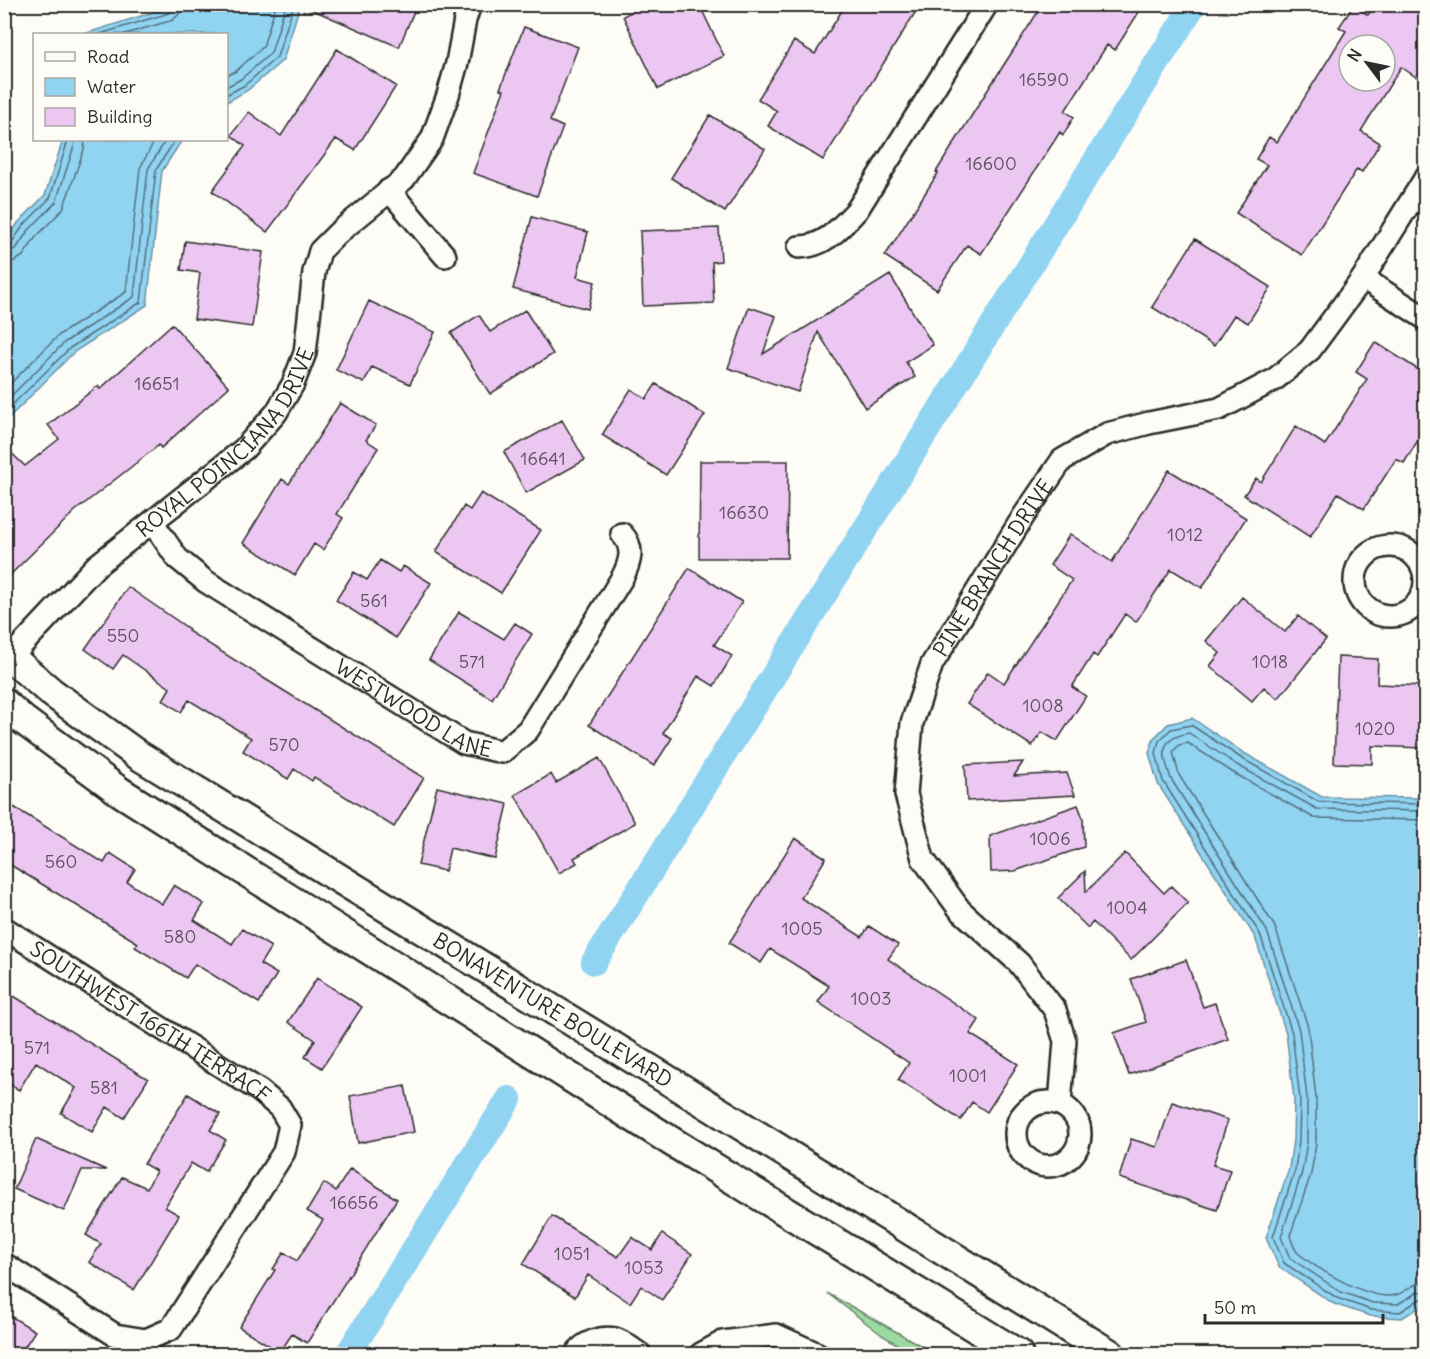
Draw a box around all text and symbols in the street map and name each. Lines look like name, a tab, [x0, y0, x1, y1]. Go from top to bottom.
legend	[33, 33, 228, 141]
north arrow	[1337, 33, 1397, 93]
text: Road	[87, 45, 130, 68]
text: N	[1343, 45, 1366, 65]
house number: 16590	[1019, 68, 1069, 91]
text: Water	[87, 75, 137, 98]
text: Building	[87, 105, 152, 128]
house number: 16600	[965, 152, 1017, 175]
street label: ROYAL POINCIANA DRIVE	[130, 343, 319, 543]
house number: 16651	[134, 372, 180, 395]
house number: 16641	[520, 447, 566, 470]
street label: PINE BRANCH DRIVE	[926, 473, 1059, 661]
house number: 16630	[719, 501, 769, 524]
house number: 1012	[1167, 523, 1203, 546]
house number: 561	[360, 589, 388, 612]
house number: 550	[107, 624, 139, 647]
house number: 571	[459, 650, 485, 673]
house number: 1018	[1252, 650, 1288, 673]
street label: WESTWOOD LANE	[331, 653, 495, 763]
house number: 1008	[1022, 694, 1064, 717]
house number: 1020	[1355, 717, 1395, 740]
house number: 570	[268, 733, 300, 756]
house number: 1006	[1029, 827, 1071, 850]
house number: 560	[45, 850, 77, 873]
house number: 1004	[1106, 896, 1148, 919]
house number: 1005	[781, 917, 823, 940]
house number: 580	[164, 925, 196, 948]
street label: BONAVENTURE BOULEVARD	[428, 926, 678, 1093]
street label: SOUTHWEST 166TH TERRACE	[25, 935, 277, 1108]
house number: 1003	[850, 987, 892, 1010]
house number: 571	[24, 1036, 50, 1059]
house number: 1001	[949, 1064, 987, 1087]
house number: 581	[90, 1076, 118, 1099]
house number: 16656	[330, 1191, 378, 1214]
house number: 1051	[554, 1242, 590, 1265]
house number: 1053	[624, 1256, 664, 1279]
scale bar	[1205, 1287, 1384, 1325]
text: 50 m	[1214, 1296, 1256, 1319]

